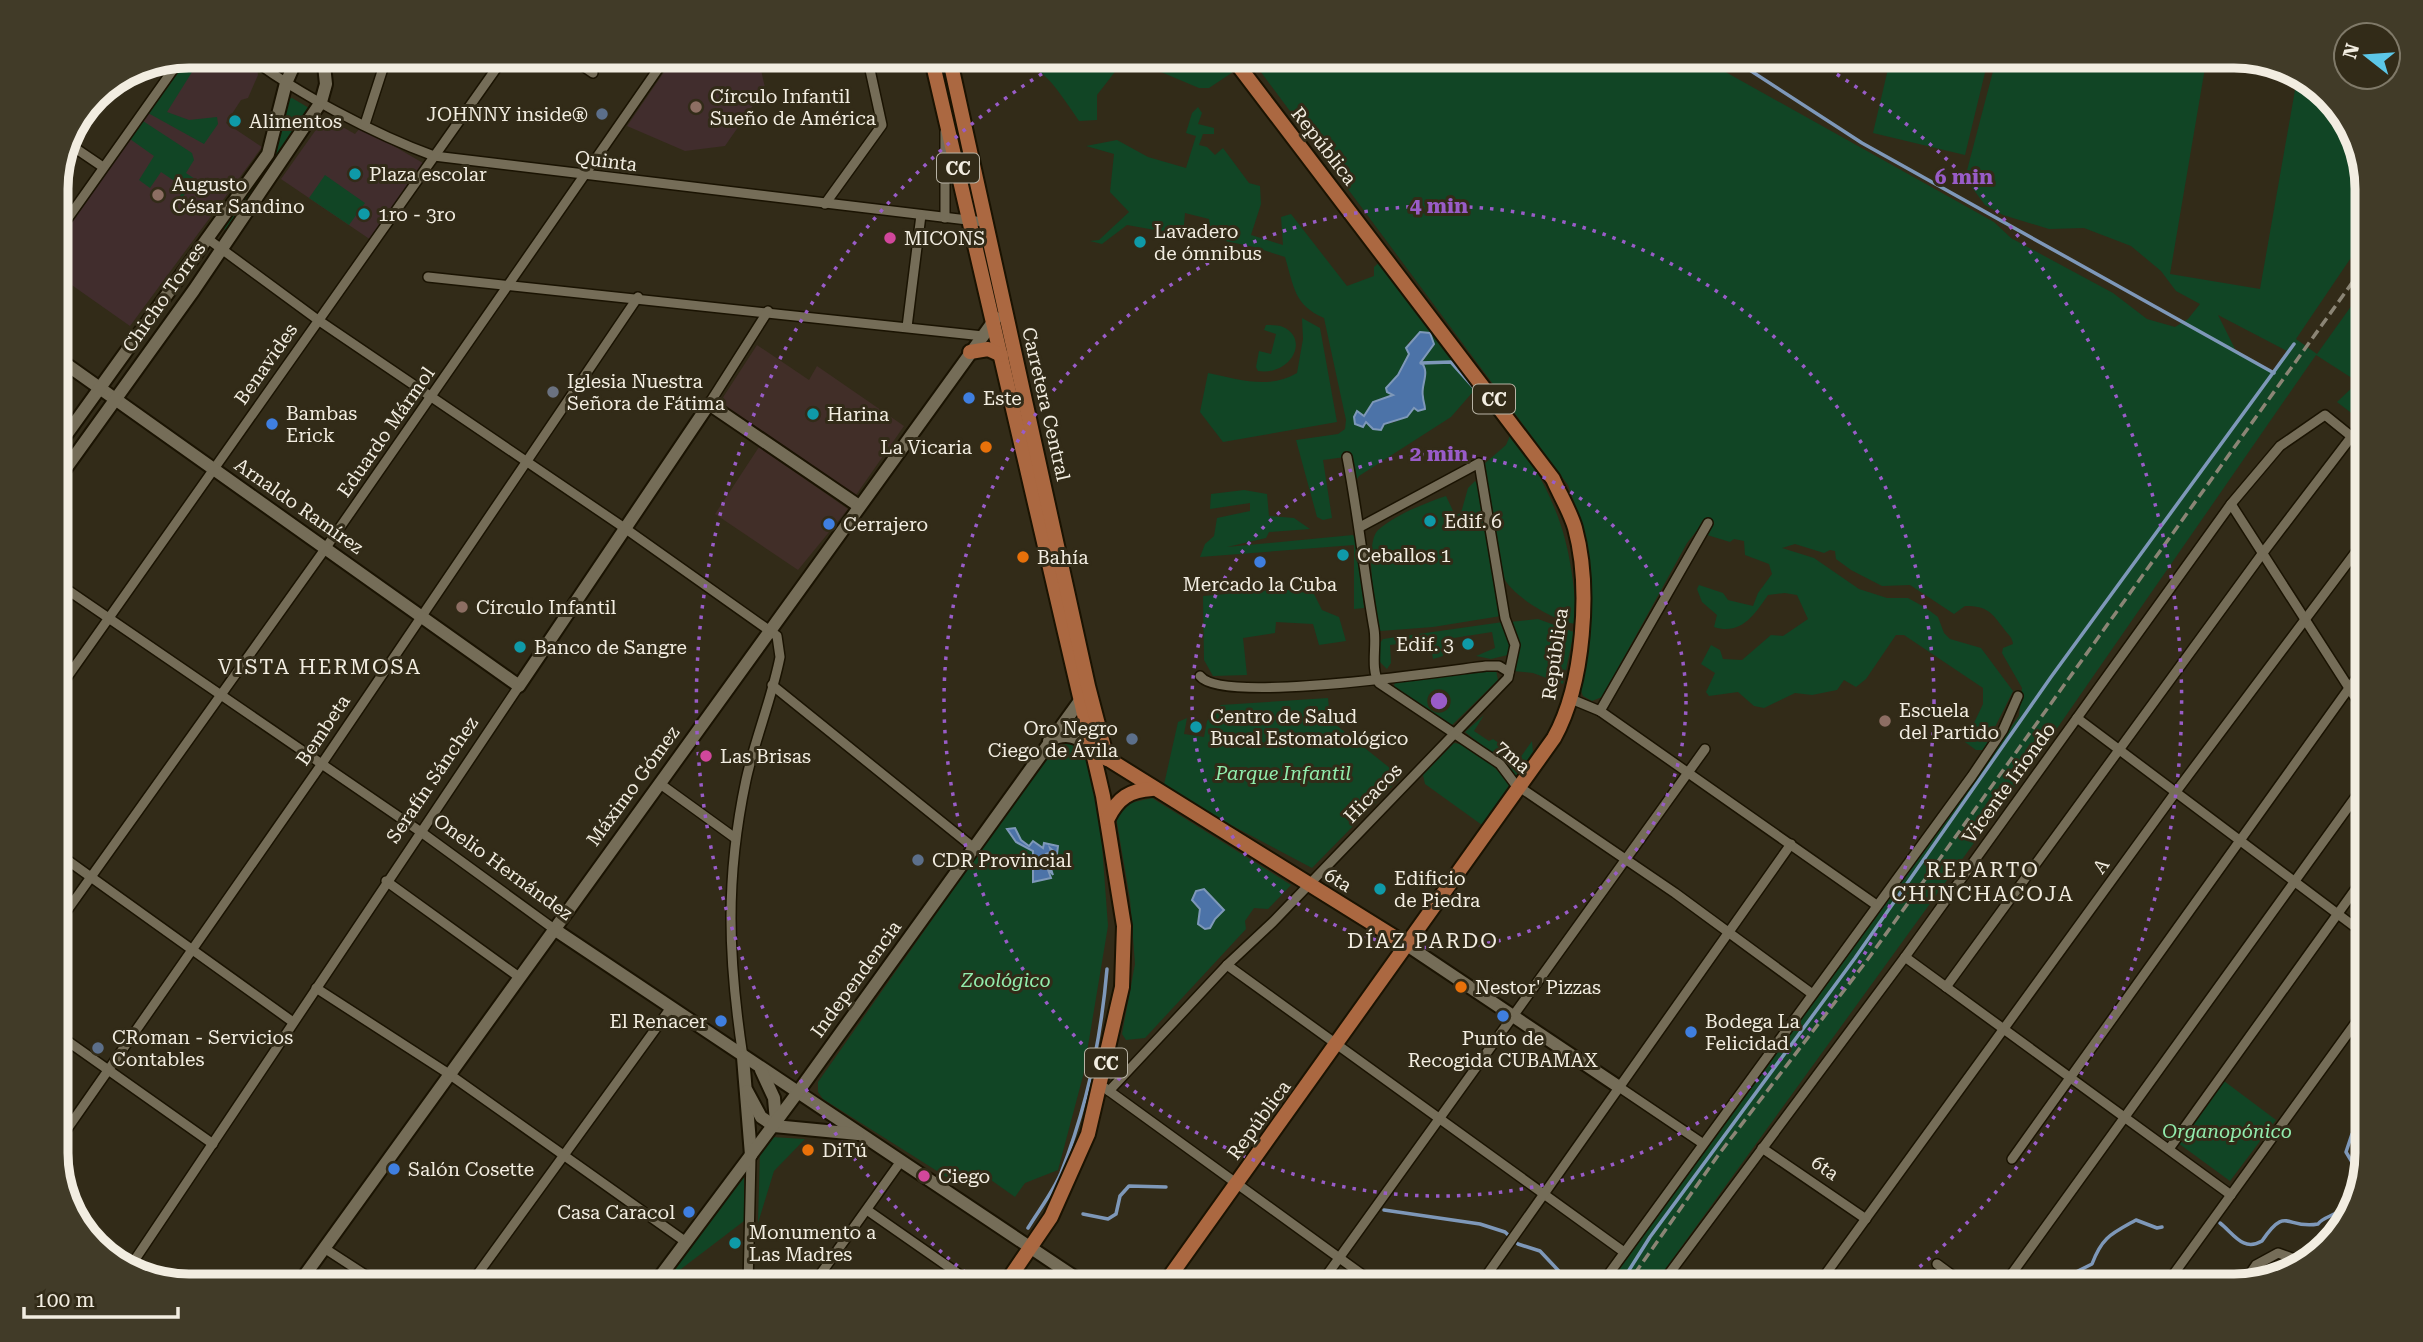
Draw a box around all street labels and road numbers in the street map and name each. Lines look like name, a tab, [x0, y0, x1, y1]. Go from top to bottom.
street label: República	[1286, 102, 1362, 190]
street label: Quinta	[574, 146, 639, 176]
road number: CC	[937, 154, 979, 182]
street label: Chicho Torres	[117, 237, 211, 357]
street label: Benavides	[230, 319, 302, 409]
street label: Carretera Central	[1017, 325, 1075, 483]
street label: Eduardo Mármol	[332, 362, 440, 502]
road number: CC	[1473, 384, 1515, 414]
street label: Arnaldo Ramírez	[230, 453, 368, 559]
street label: República	[1537, 606, 1573, 702]
street label: Bembeta	[291, 690, 355, 770]
street label: Serafín Sánchez	[381, 712, 483, 848]
street label: Vicente Iriondo	[1958, 718, 2060, 848]
street label: Máximo Gómez	[582, 721, 684, 850]
street label: 7ma	[1491, 736, 1536, 779]
street label: Hicacos	[1339, 758, 1407, 828]
street label: Onelio Hernández	[429, 809, 577, 925]
street label: A	[2088, 853, 2115, 878]
street label: 6ta	[1320, 863, 1356, 897]
street label: Independencia	[806, 915, 907, 1042]
road number: CC	[1085, 1048, 1127, 1078]
street label: República	[1222, 1075, 1296, 1164]
street label: 6ta	[1807, 1151, 1844, 1186]

